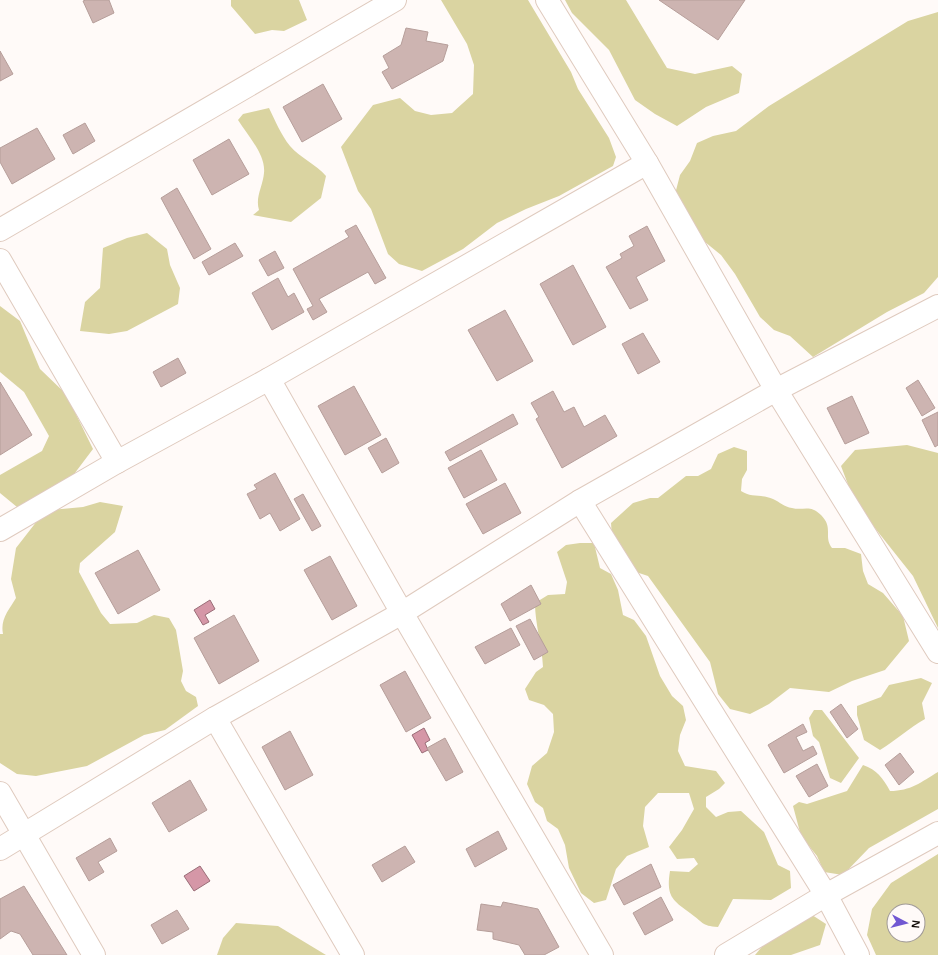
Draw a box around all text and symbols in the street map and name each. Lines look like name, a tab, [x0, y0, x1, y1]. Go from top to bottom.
north arrow	[886, 903, 926, 943]
text: N	[909, 920, 922, 929]

